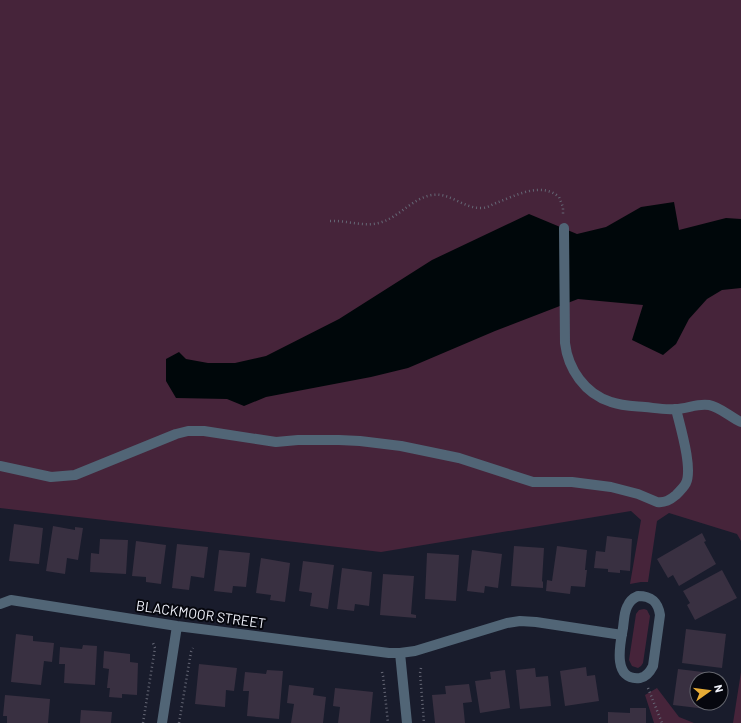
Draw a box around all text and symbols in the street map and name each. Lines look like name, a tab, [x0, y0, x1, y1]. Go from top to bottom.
street label: BLACKMOOR STREET	[135, 596, 267, 632]
north arrow	[689, 671, 729, 711]
text: N	[712, 683, 726, 694]

